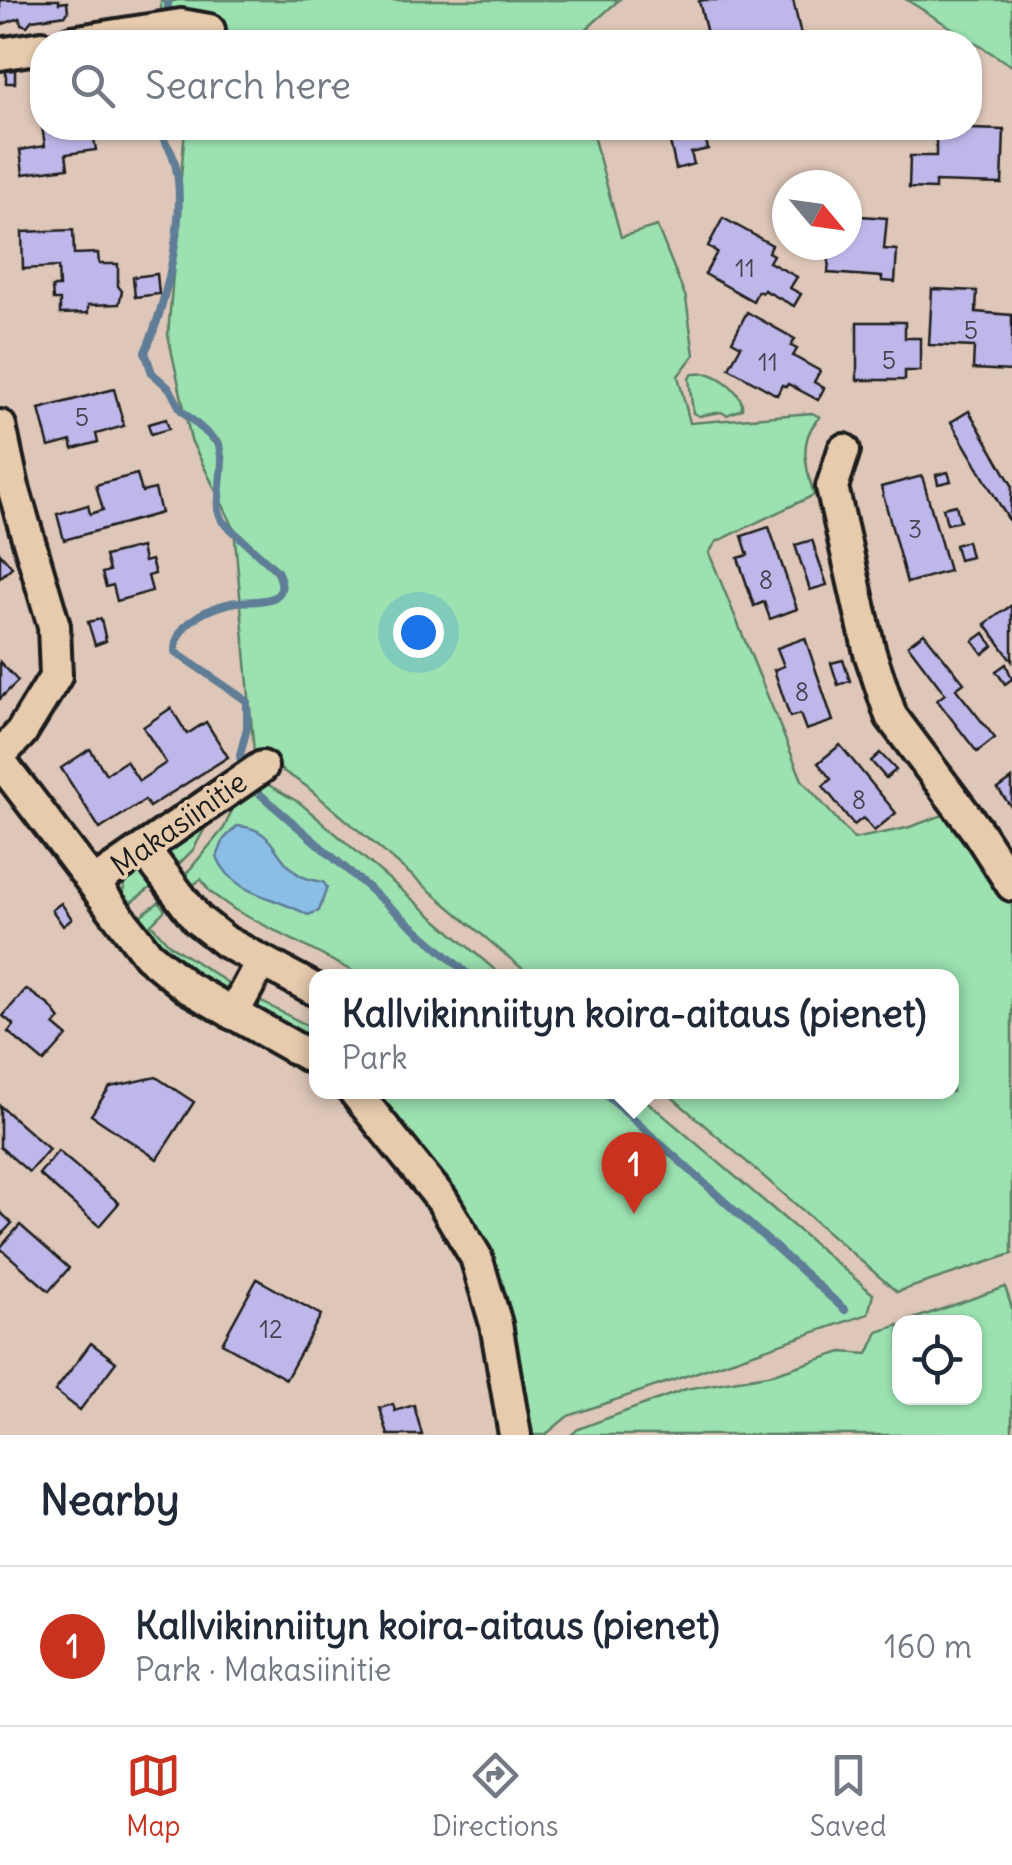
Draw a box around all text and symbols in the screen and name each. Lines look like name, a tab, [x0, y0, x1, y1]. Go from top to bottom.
search box	[30, 30, 982, 140]
icon: search	[65, 58, 120, 113]
text: Search here	[145, 62, 351, 109]
north arrow	[772, 170, 862, 260]
house number: 11	[735, 252, 755, 284]
house number: 5	[964, 314, 978, 346]
house number: 5	[882, 344, 896, 376]
house number: 11	[758, 346, 778, 378]
house number: 5	[75, 401, 89, 433]
house number: 3	[908, 513, 922, 545]
house number: 8	[759, 564, 773, 596]
your location	[393, 607, 444, 658]
house number: 8	[795, 676, 809, 708]
street label: Makasiinitie	[103, 762, 254, 884]
house number: 8	[852, 784, 866, 816]
popup	[309, 969, 959, 1099]
text: Kallvikinniityn koira-aitaus (pienet)	[342, 990, 926, 1037]
text: Park	[342, 1037, 408, 1078]
pin: 1	[602, 1132, 666, 1214]
house number: 12	[259, 1313, 283, 1345]
map controls	[892, 1315, 982, 1405]
button: locate	[892, 1315, 982, 1405]
text: Nearby	[40, 1474, 179, 1526]
text: Kallvikinniityn koira-aitaus (pienet)	[135, 1602, 720, 1649]
text: 1	[66, 1626, 79, 1667]
text: 160 m	[884, 1626, 972, 1667]
text: Park · Makasiinitie	[135, 1649, 392, 1690]
tab: Map	[126, 1748, 181, 1844]
tab: Directions	[432, 1748, 558, 1844]
tab: Saved	[810, 1748, 886, 1844]

